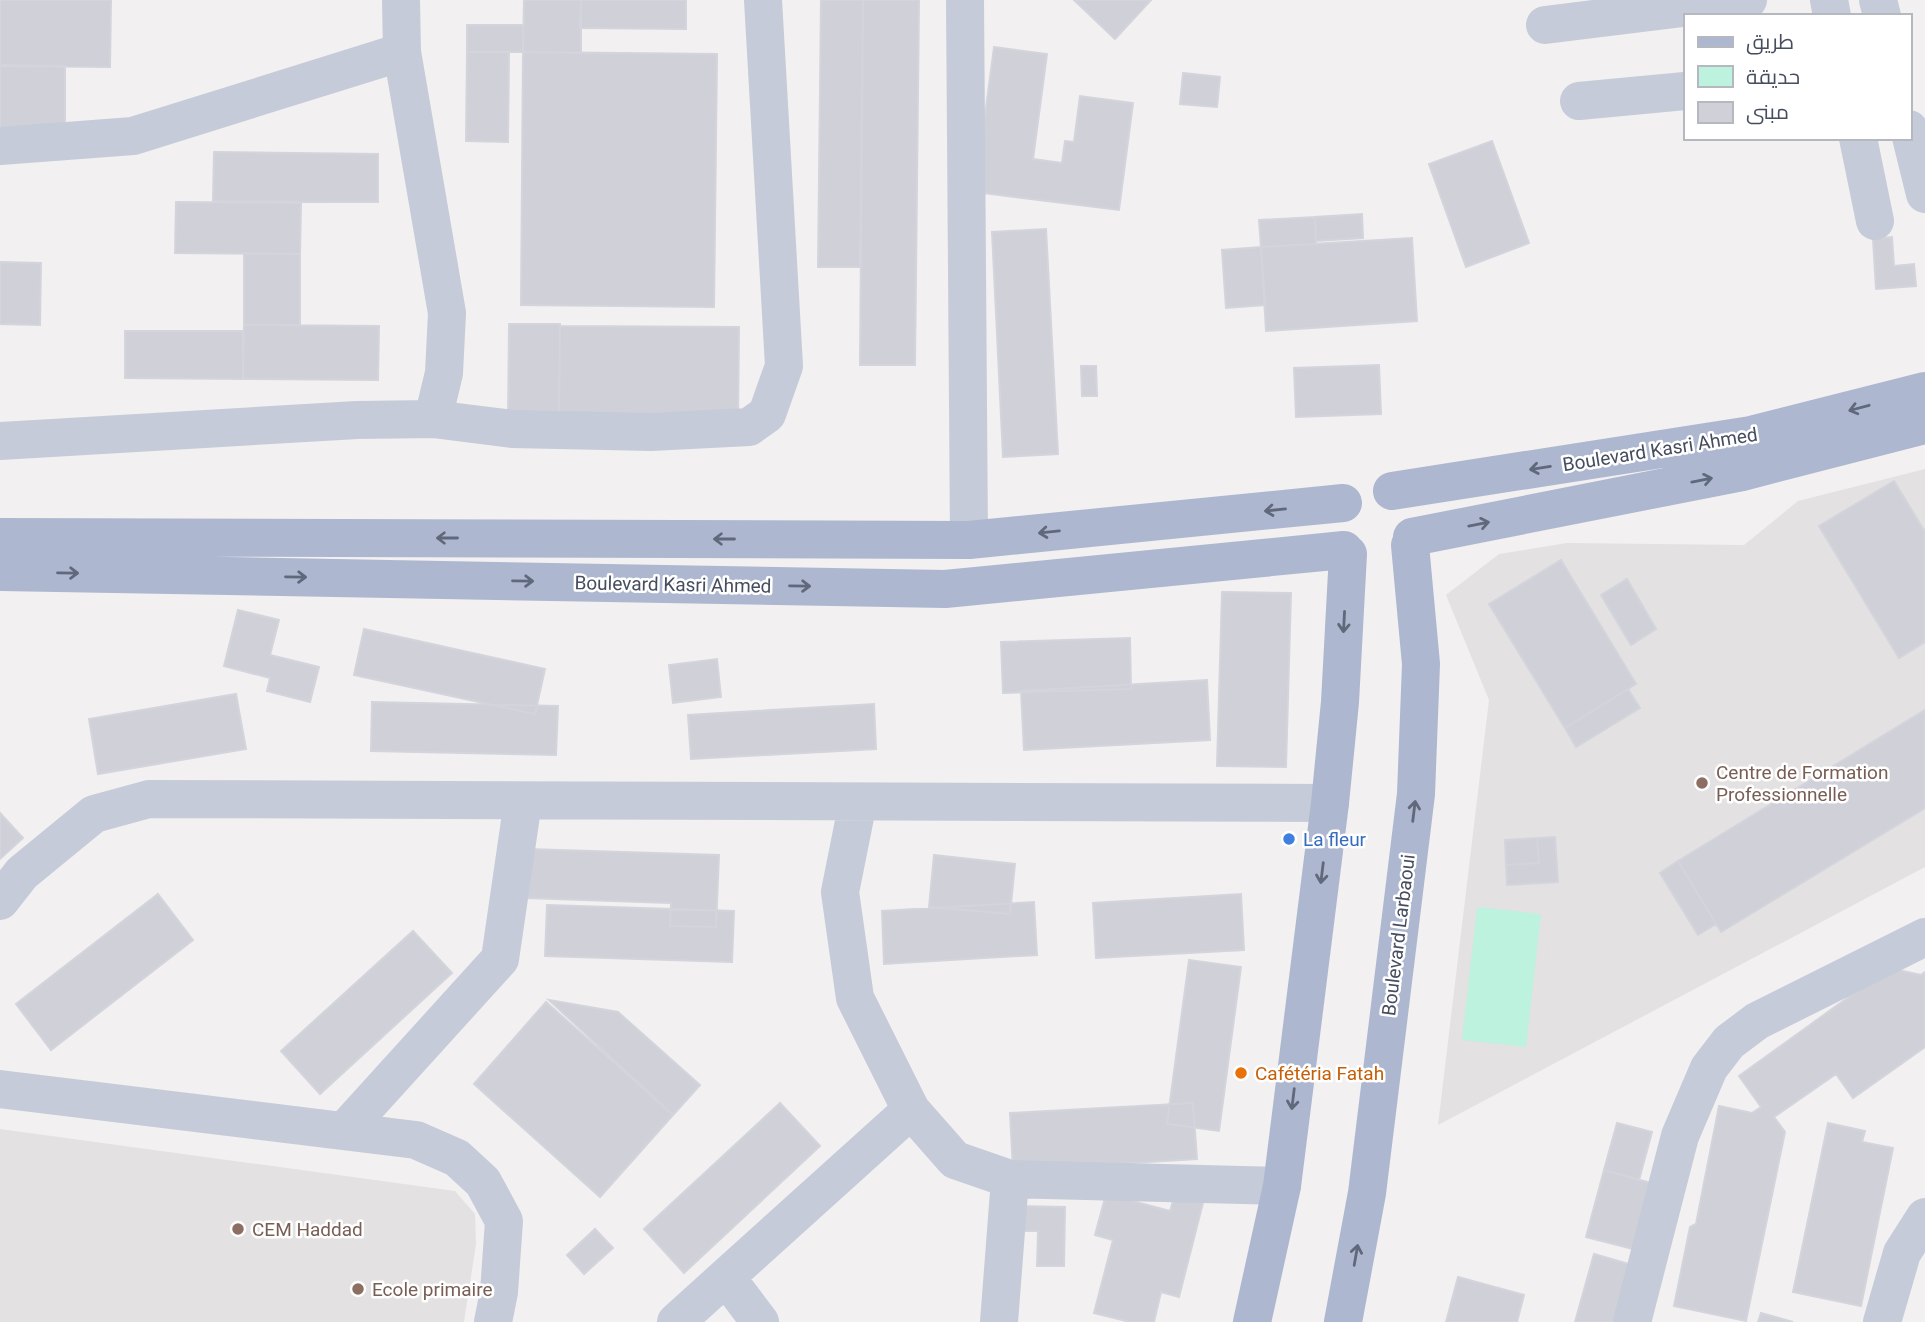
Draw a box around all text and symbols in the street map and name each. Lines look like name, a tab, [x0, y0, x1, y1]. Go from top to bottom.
legend	[1684, 14, 1911, 140]
text: طريق	[1746, 30, 1794, 55]
text: حديقة	[1746, 65, 1800, 89]
text: مبنى	[1746, 100, 1789, 125]
one-way arrow	[1848, 402, 1871, 415]
street label: Boulevard Kasri Ahmed	[1561, 423, 1759, 476]
one-way arrow	[1529, 462, 1551, 475]
one-way arrow	[1690, 473, 1713, 487]
one-way arrow	[1264, 503, 1287, 516]
one-way arrow	[1467, 517, 1490, 530]
one-way arrow	[1038, 526, 1061, 539]
one-way arrow	[436, 531, 459, 545]
one-way arrow	[712, 532, 735, 546]
one-way arrow	[56, 566, 79, 580]
one-way arrow	[284, 570, 307, 584]
street label: Boulevard Kasri Ahmed	[574, 571, 772, 598]
one-way arrow	[511, 574, 534, 588]
one-way arrow	[788, 579, 811, 593]
one-way arrow	[1338, 611, 1351, 634]
place label: Centre de Formation Professionnelle	[1716, 761, 1888, 806]
marker: Centre de Formation Professionnelle	[1694, 775, 1710, 791]
one-way arrow	[1407, 800, 1420, 823]
place label: La fleur	[1303, 828, 1367, 851]
marker: La fleur	[1281, 831, 1297, 847]
street label: Boulevard Larbaoui	[1377, 853, 1420, 1017]
one-way arrow	[1315, 861, 1328, 884]
place label: Cafétéria Fatah	[1255, 1062, 1384, 1085]
marker: Cafétéria Fatah	[1233, 1065, 1249, 1081]
one-way arrow	[1287, 1087, 1300, 1110]
place label: CEM Haddad	[252, 1218, 363, 1241]
marker: CEM Haddad	[230, 1221, 246, 1237]
one-way arrow	[1349, 1244, 1363, 1267]
place label: Ecole primaire	[372, 1278, 493, 1301]
marker: Ecole primaire	[350, 1281, 366, 1297]

